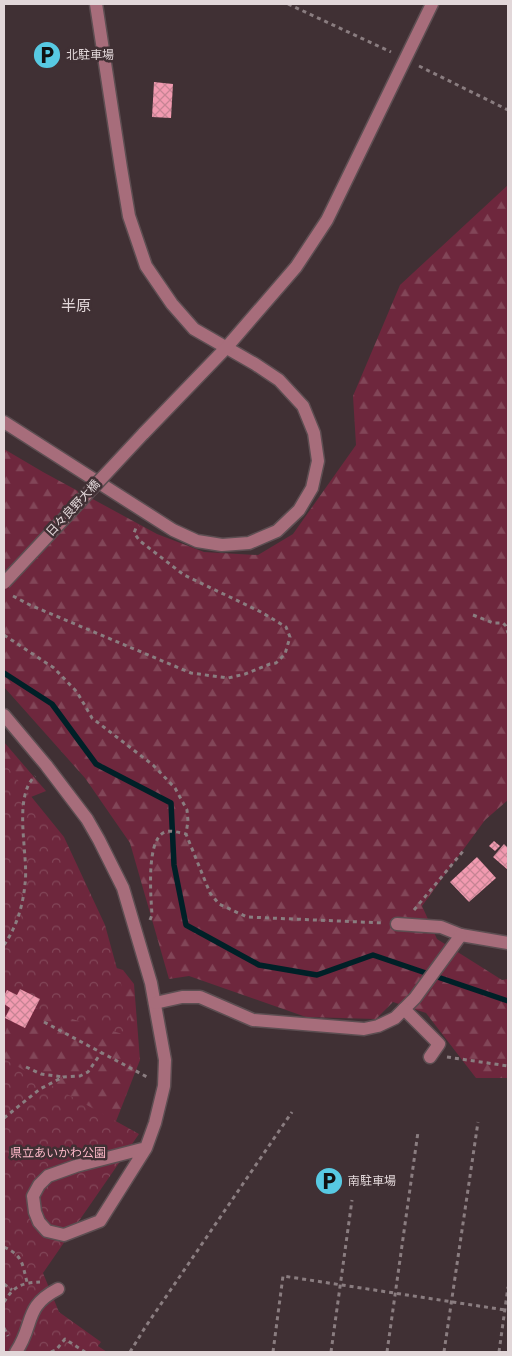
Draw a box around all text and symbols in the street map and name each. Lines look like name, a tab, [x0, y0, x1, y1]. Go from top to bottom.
parking icon: 北駐車場	[32, 40, 62, 70]
place label: 北駐車場	[66, 48, 114, 62]
district label: 半原	[61, 297, 91, 315]
street label: 日々良野大橋	[43, 477, 103, 539]
park label: 県立あいかわ公園	[10, 1146, 106, 1160]
parking icon: 南駐車場	[314, 1166, 344, 1196]
place label: 南駐車場	[348, 1174, 396, 1188]

